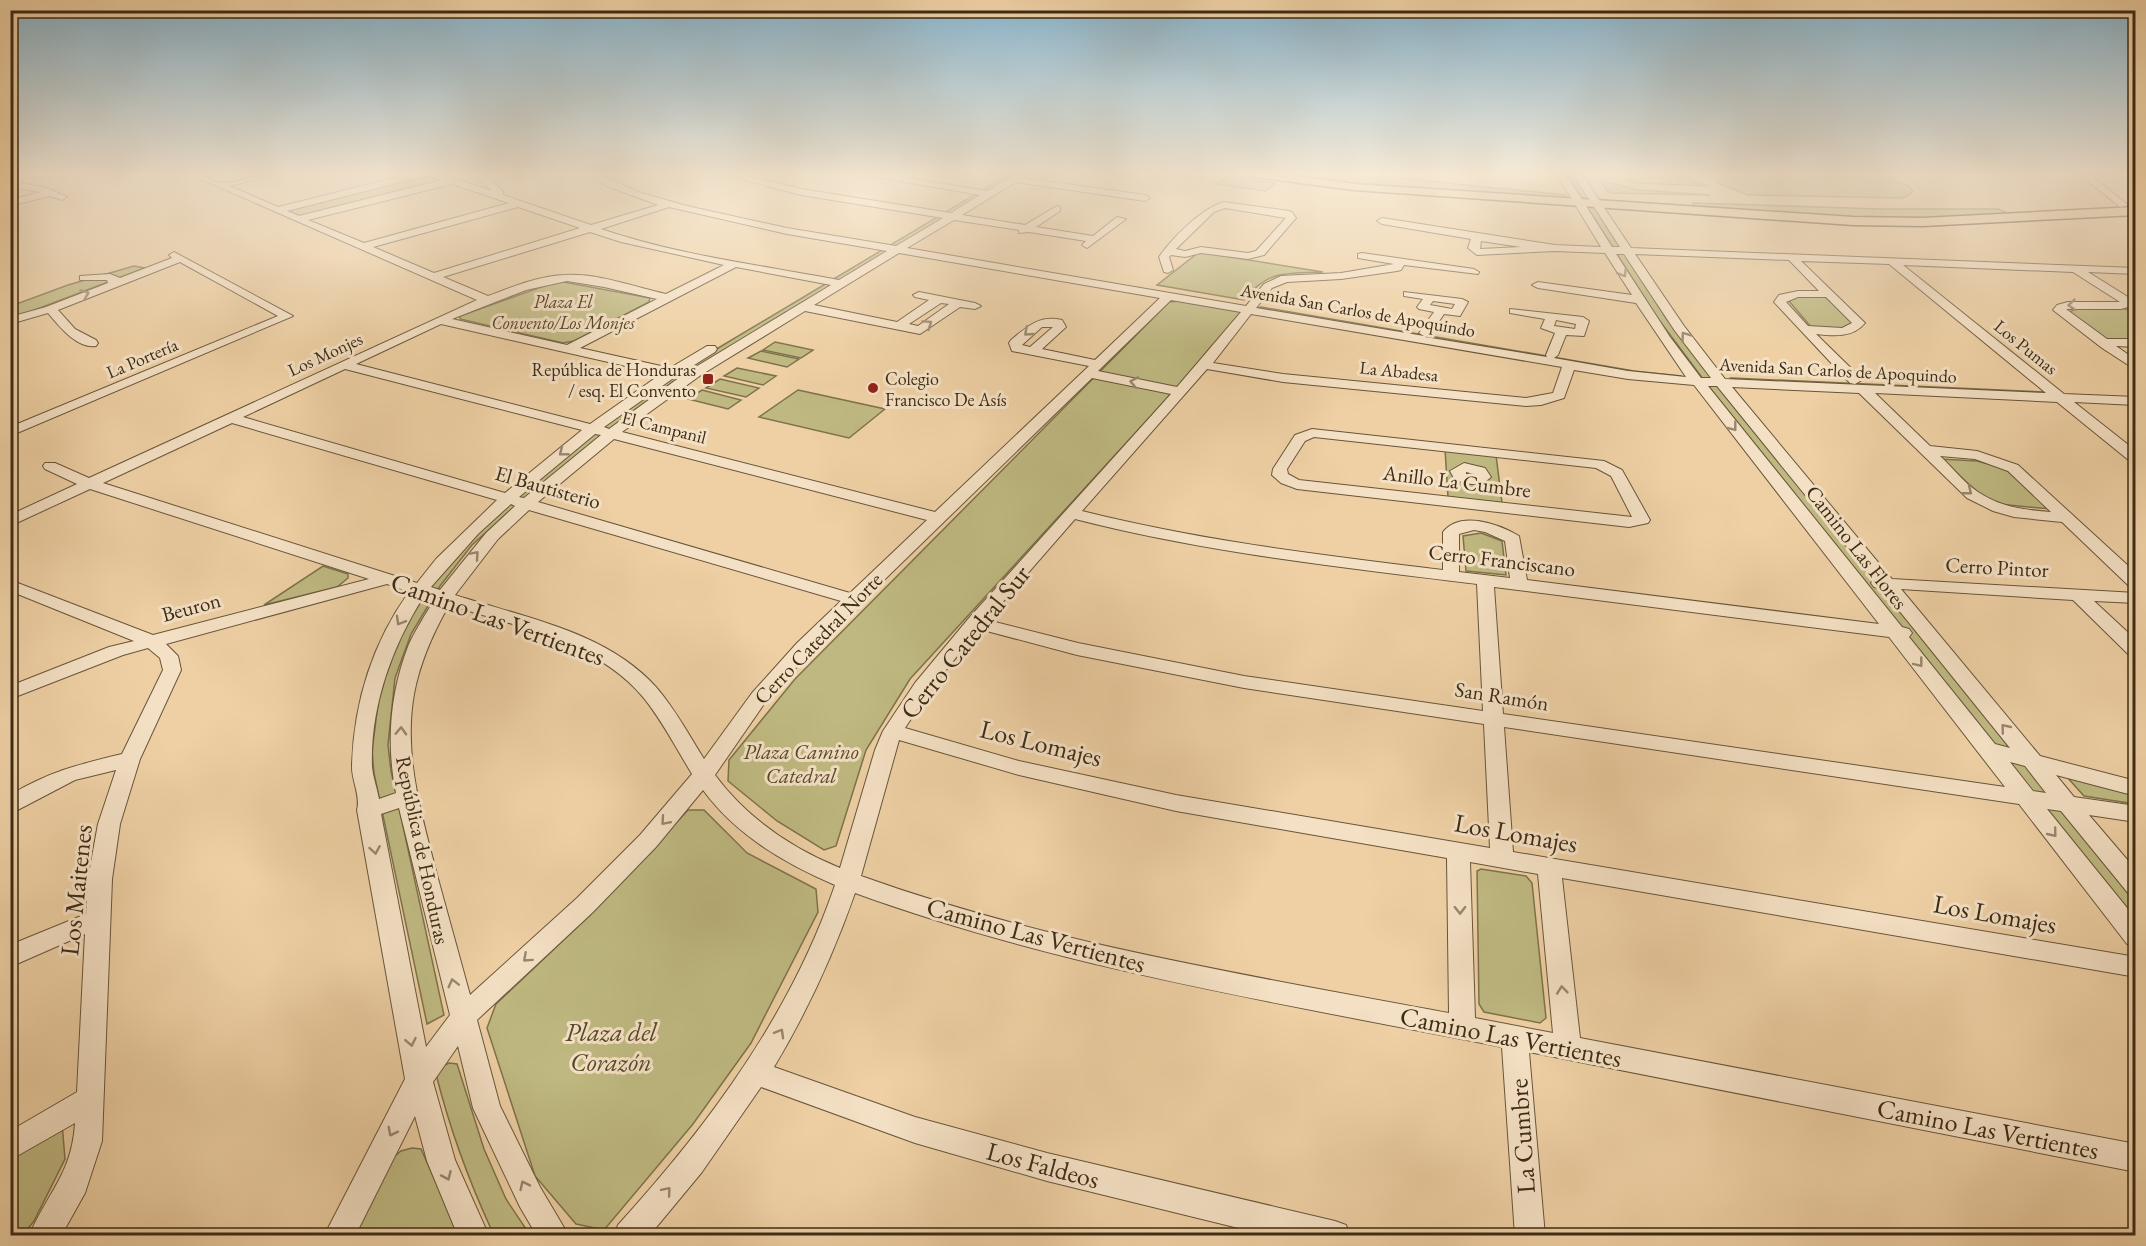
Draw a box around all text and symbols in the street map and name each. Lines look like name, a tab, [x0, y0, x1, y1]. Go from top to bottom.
one-way arrow	[1616, 267, 1628, 277]
street label: Avenida San Carlos de Apoquindo	[1238, 278, 1477, 342]
one-way arrow	[79, 289, 90, 301]
park label: Plaza El Convento/Los Monjes	[491, 290, 636, 335]
one-way arrow	[2068, 299, 2077, 312]
street label: Los Pumas	[1990, 314, 2063, 380]
one-way arrow	[921, 320, 932, 331]
one-way arrow	[1024, 325, 1035, 336]
street label: Los Monjes	[284, 327, 366, 381]
street label: La Portería	[103, 332, 182, 383]
one-way arrow	[1681, 332, 1692, 343]
street label: Avenida San Carlos de Apoquindo	[1718, 352, 1958, 388]
street label: La Abadesa	[1359, 355, 1440, 387]
place label: República de Honduras / esq. El Convento	[531, 358, 696, 402]
place label: Colegio Francisco De Asís	[885, 367, 1007, 411]
marker: República de Honduras / esq. El Convento	[701, 372, 715, 386]
one-way arrow	[1130, 376, 1140, 389]
marker: Colegio Francisco De Asís	[866, 381, 880, 395]
street label: El Campanil	[619, 405, 709, 449]
one-way arrow	[1726, 421, 1737, 432]
one-way arrow	[559, 445, 570, 456]
street label: Anillo La Cumbre	[1381, 458, 1532, 503]
street label: El Bautisterio	[492, 459, 604, 515]
street label: Camino Las Flores	[1800, 479, 1914, 615]
one-way arrow	[1961, 484, 1972, 495]
street label: Cerro Franciscano	[1427, 538, 1577, 582]
one-way arrow	[468, 551, 479, 562]
street label: Cerro Pintor	[1945, 551, 2049, 583]
street label: Cerro Catedral Sur	[892, 558, 1038, 726]
street label: Camino Las Vertientes	[386, 565, 610, 673]
street label: Cerro Catedral Norte	[748, 566, 888, 710]
street label: Beuron	[158, 586, 224, 628]
one-way arrow	[395, 615, 407, 625]
one-way arrow	[1912, 656, 1923, 667]
street label: San Ramón	[1453, 675, 1551, 717]
street label: Los Lomajes	[977, 711, 1105, 775]
one-way arrow	[2002, 724, 2013, 735]
one-way arrow	[395, 726, 407, 735]
park label: Plaza Camino Catedral	[743, 738, 859, 789]
street label: República de Honduras	[390, 753, 456, 947]
street label: Los Lomajes	[1452, 805, 1580, 861]
one-way arrow	[661, 814, 672, 825]
street label: Los Maitenes	[52, 823, 100, 957]
one-way arrow	[2045, 826, 2056, 837]
one-way arrow	[368, 845, 381, 855]
street label: Los Lomajes	[1931, 886, 2059, 942]
street label: Camino Las Vertientes	[923, 889, 1149, 981]
one-way arrow	[1454, 906, 1466, 915]
one-way arrow	[523, 951, 534, 962]
one-way arrow	[447, 978, 460, 988]
one-way arrow	[1556, 985, 1569, 994]
street label: Camino Las Vertientes	[1397, 999, 1625, 1075]
park label: Plaza del Corazón	[565, 1015, 658, 1079]
one-way arrow	[773, 1029, 785, 1039]
one-way arrow	[404, 1037, 417, 1047]
street label: La Cumbre	[1501, 1077, 1543, 1195]
street label: Camino Las Vertientes	[1874, 1091, 2102, 1167]
one-way arrow	[388, 1125, 399, 1136]
street label: Los Faldeos	[983, 1134, 1103, 1196]
one-way arrow	[440, 1170, 452, 1181]
one-way arrow	[520, 1181, 532, 1192]
one-way arrow	[660, 1187, 671, 1198]

